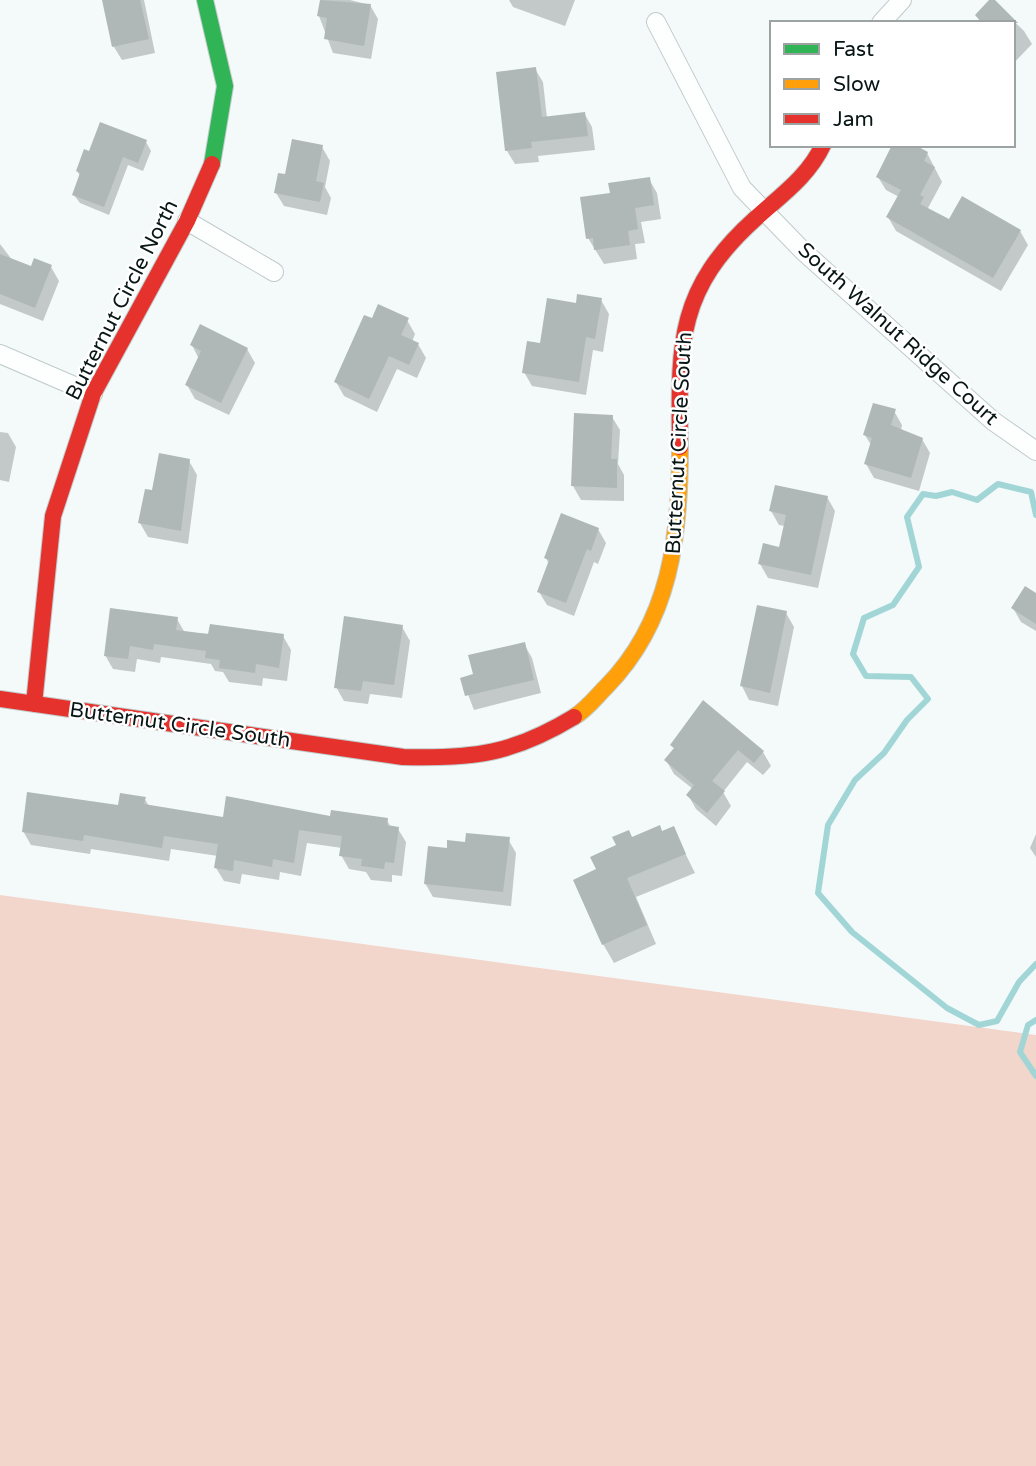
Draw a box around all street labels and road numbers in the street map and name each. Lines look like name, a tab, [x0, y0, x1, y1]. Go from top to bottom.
street label: Butternut Circle North	[61, 196, 183, 404]
street label: South Walnut Ridge Court	[793, 237, 1003, 431]
street label: Butternut Circle South	[661, 331, 697, 555]
street label: Butternut Circle South	[68, 697, 292, 753]

